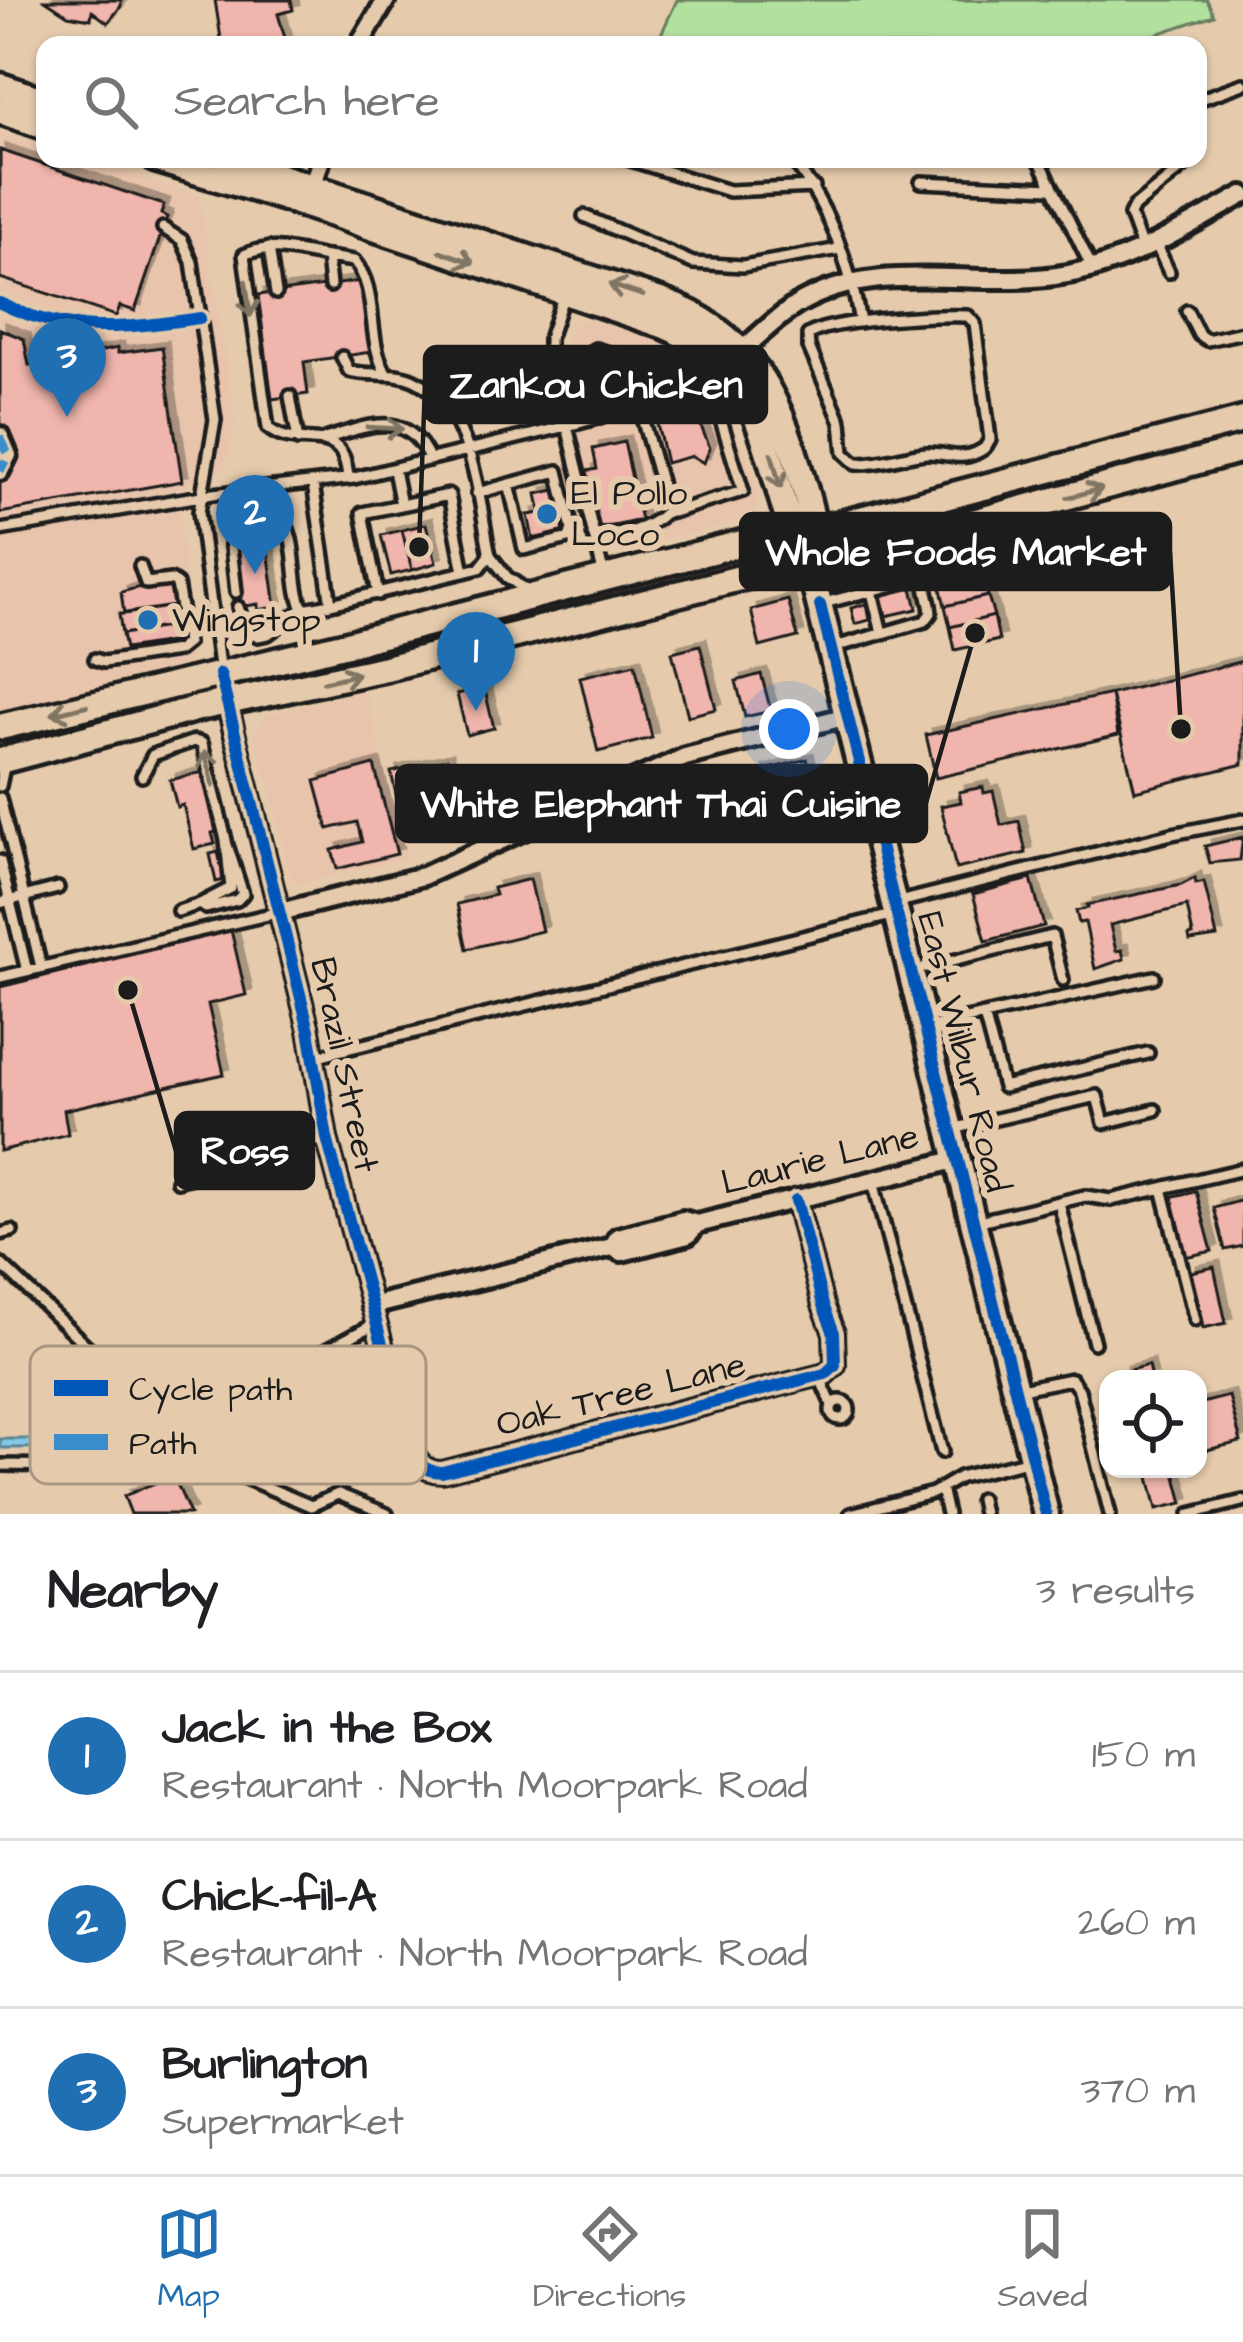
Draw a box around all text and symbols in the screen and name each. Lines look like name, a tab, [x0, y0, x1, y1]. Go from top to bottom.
search box	[36, 36, 1207, 168]
icon: search	[78, 69, 144, 135]
text: Search here	[174, 71, 440, 133]
one-way arrow	[438, 248, 475, 269]
one-way arrow	[608, 277, 646, 299]
one-way arrow	[237, 279, 260, 318]
pin: 3	[28, 318, 106, 417]
callout: Zankou Chicken	[425, 347, 766, 422]
text: Zankou Chicken	[449, 360, 743, 414]
one-way arrow	[365, 417, 404, 440]
one-way arrow	[766, 452, 788, 490]
place label: El Pollo Loco	[571, 468, 687, 560]
pin: 2	[216, 475, 294, 574]
one-way arrow	[1065, 481, 1103, 503]
marker: El Pollo Loco	[534, 501, 560, 527]
callout: Whole Foods Market	[741, 514, 1170, 589]
text: Whole Foods Market	[764, 527, 1147, 581]
place label: Wingstop	[172, 595, 321, 647]
marker: Wingstop	[135, 607, 161, 633]
pin: 1	[437, 612, 515, 711]
one-way arrow	[321, 666, 359, 688]
your location	[759, 699, 819, 759]
one-way arrow	[51, 700, 89, 722]
one-way arrow	[197, 749, 219, 787]
callout: White Elephant Thai Cuisine	[397, 766, 926, 841]
text: White Elephant Thai Cuisine	[420, 779, 901, 833]
street label: East Wilbur Road	[904, 907, 1022, 1197]
street label: Brazil Street	[296, 953, 392, 1177]
street label: Laurie Lane	[716, 1111, 924, 1209]
callout: Ross	[176, 1113, 313, 1188]
text: Ross	[201, 1126, 289, 1180]
street label: Oak Tree Lane	[491, 1339, 751, 1451]
legend	[30, 1346, 426, 1484]
text: Cycle path	[129, 1367, 293, 1414]
map controls	[1099, 1370, 1207, 1478]
button: locate	[1099, 1370, 1207, 1478]
text: Path	[129, 1421, 197, 1467]
text: Nearby	[48, 1557, 218, 1628]
text: 3 results	[1036, 1565, 1195, 1619]
text: Jack in the Box	[162, 1698, 492, 1760]
text: 1	[85, 1729, 90, 1783]
text: 150 m	[1092, 1729, 1195, 1783]
text: Restaurant · North Moorpark Road	[162, 1760, 808, 1814]
text: Chick-fil-A	[162, 1866, 376, 1928]
text: 2	[76, 1897, 98, 1951]
text: 260 m	[1078, 1897, 1195, 1951]
text: Restaurant · North Moorpark Road	[162, 1928, 808, 1982]
text: Burlington	[162, 2034, 367, 2096]
text: 3	[77, 2065, 97, 2119]
text: 370 m	[1081, 2065, 1195, 2119]
text: Supermarket	[162, 2096, 404, 2150]
tab: Map	[156, 2201, 222, 2319]
tab: Directions	[533, 2201, 686, 2319]
tab: Saved	[997, 2201, 1087, 2319]

